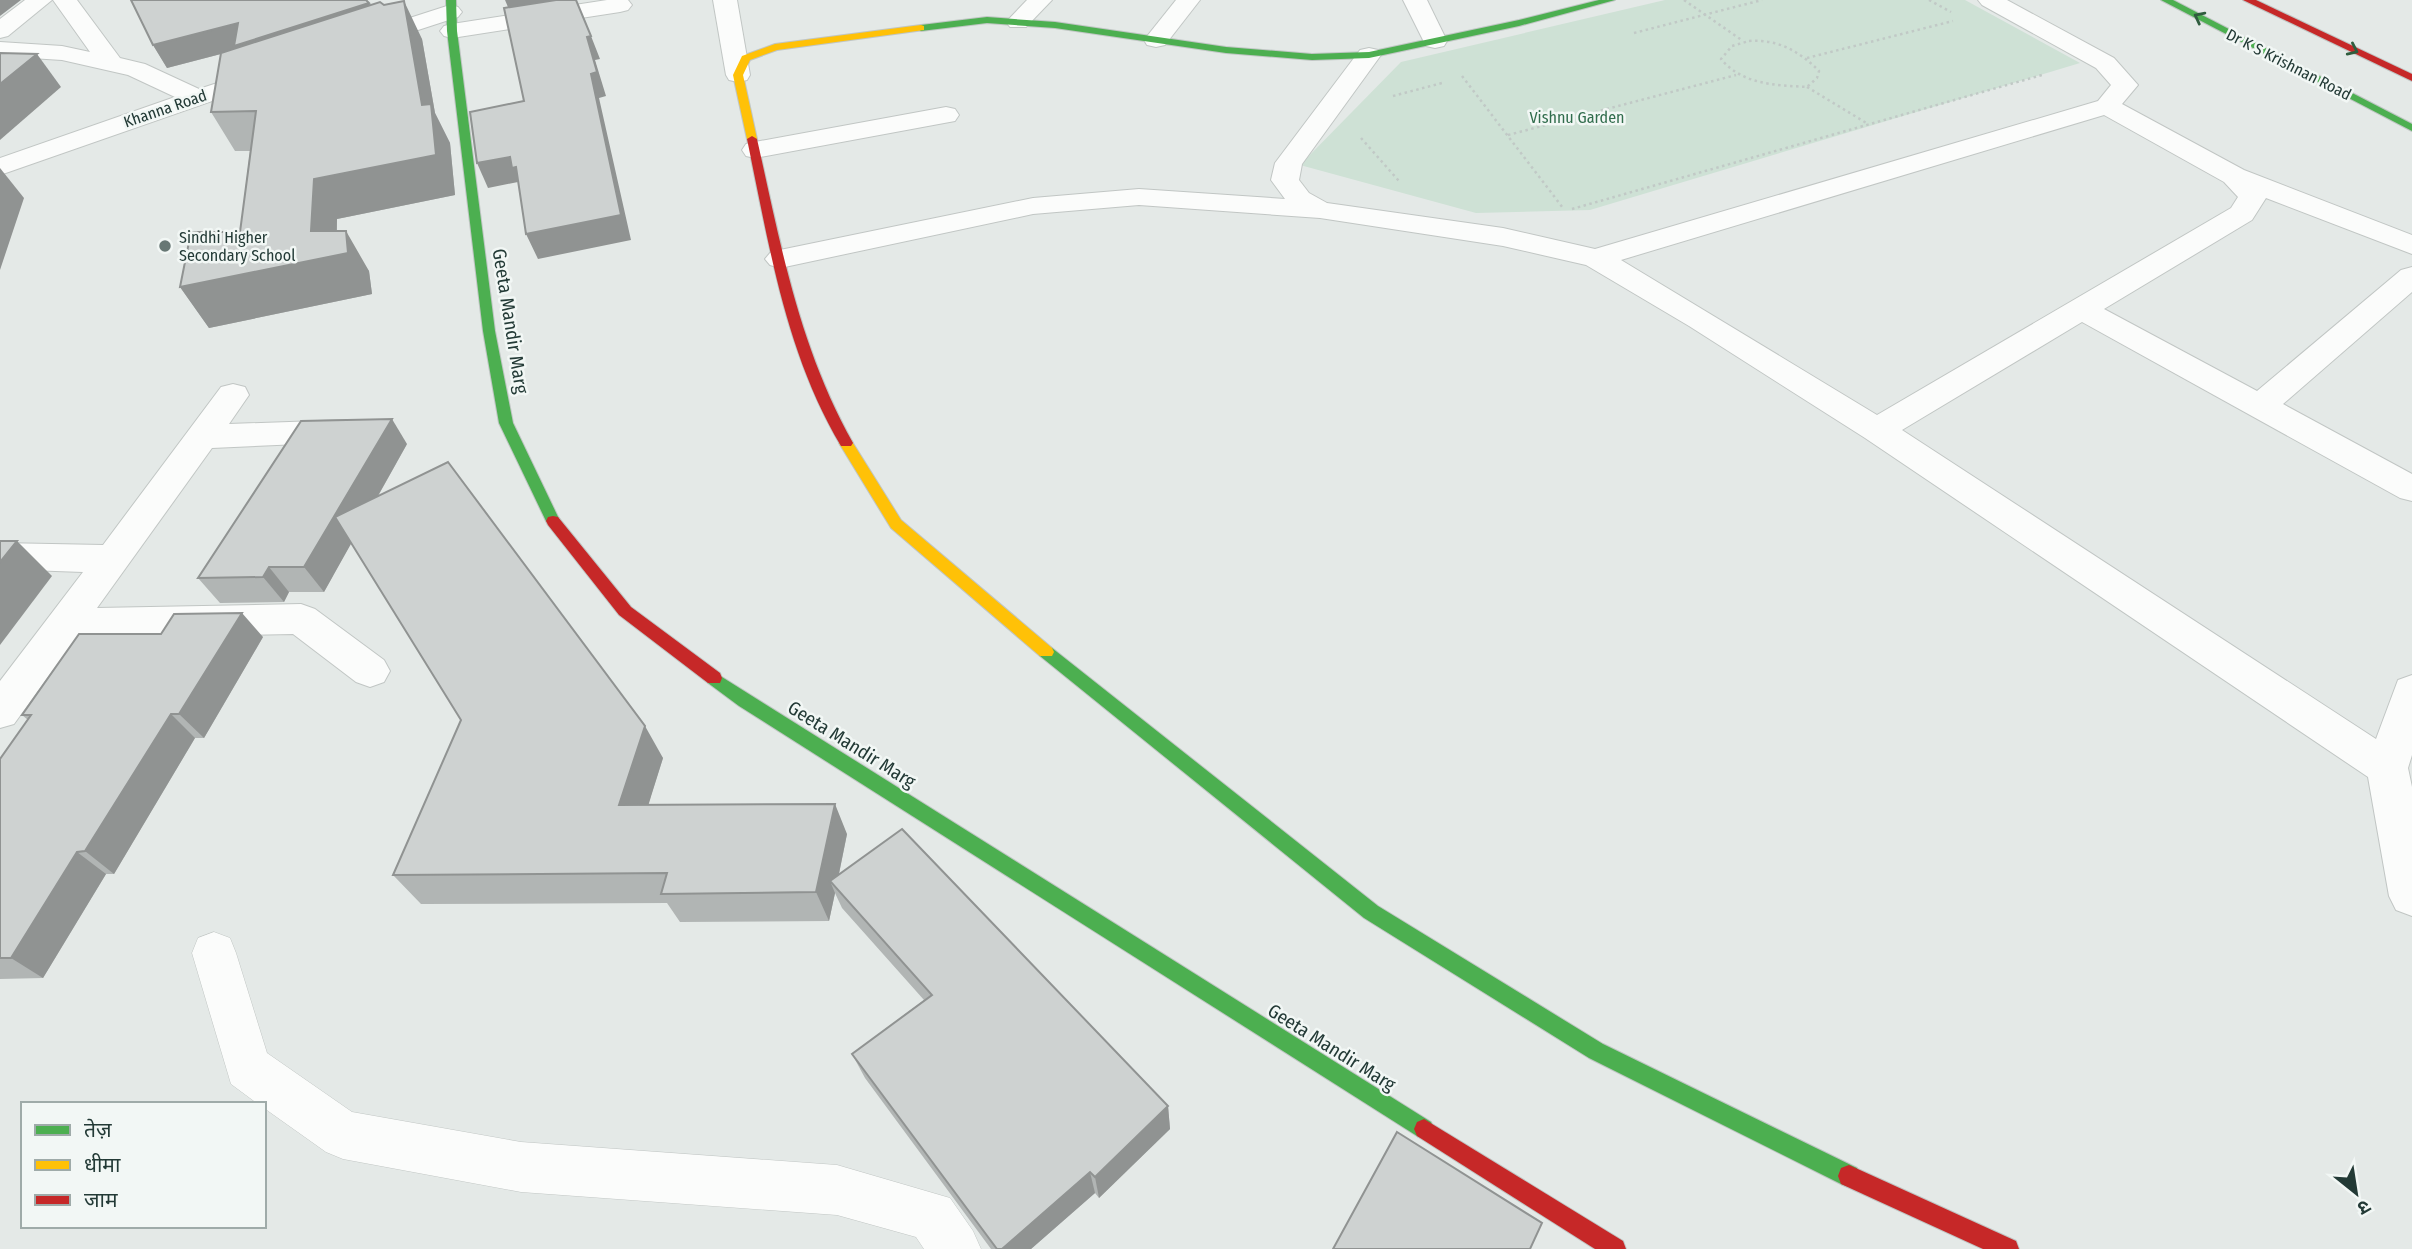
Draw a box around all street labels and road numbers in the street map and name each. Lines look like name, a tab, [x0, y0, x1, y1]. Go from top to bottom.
street label: Dr K S Krishnan Road	[2223, 25, 2354, 104]
street label: Khanna Road	[121, 85, 209, 132]
street label: Geeta Mandir Marg	[488, 247, 533, 395]
street label: Geeta Mandir Marg	[784, 696, 920, 793]
street label: Geeta Mandir Marg	[1264, 999, 1400, 1096]

